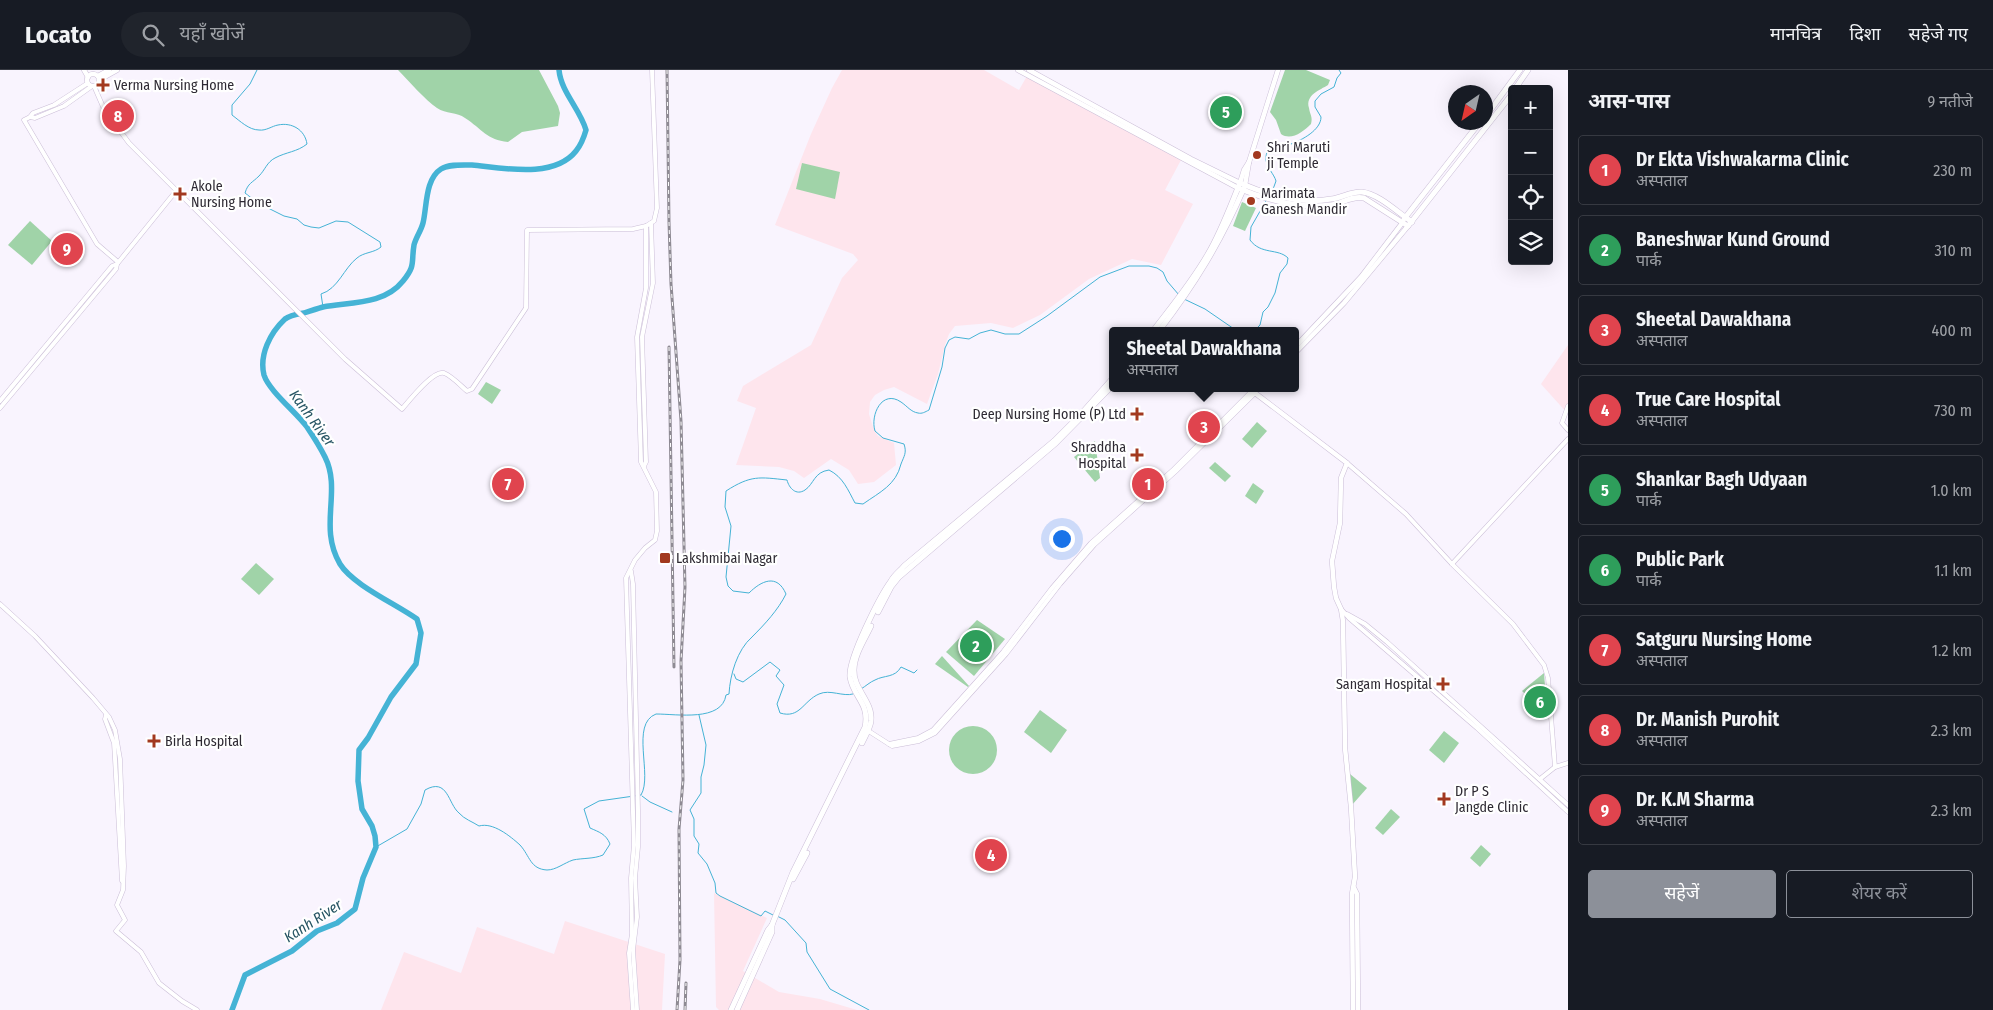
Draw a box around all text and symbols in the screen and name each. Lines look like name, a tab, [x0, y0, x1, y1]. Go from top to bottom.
search box	[121, 12, 471, 57]
text: Locato	[25, 21, 91, 49]
icon: search	[139, 21, 167, 49]
text: यहाँ खोजें	[179, 22, 245, 45]
text: मानचित्र	[1770, 23, 1821, 45]
text: दिशा	[1849, 23, 1881, 45]
text: सहेजे गए	[1909, 23, 1968, 45]
place label: Verma Nursing Home	[114, 77, 234, 94]
marker: Verma Nursing Home	[96, 78, 110, 92]
north arrow	[1448, 85, 1493, 130]
map controls	[1508, 85, 1553, 265]
button: +	[1508, 85, 1553, 130]
text: आस-पास	[1588, 88, 1670, 114]
text: 9 नतीजे	[1927, 92, 1973, 111]
pin: 5	[1210, 93, 1242, 131]
pin: 8	[102, 97, 134, 135]
button: −	[1508, 130, 1553, 175]
place label: Shri Maruti ji Temple	[1266, 139, 1330, 172]
text: Dr Ekta Vishwakarma Clinic	[1636, 148, 1849, 171]
marker: Shri Maruti ji Temple	[1251, 149, 1263, 161]
text: 1	[1602, 161, 1608, 180]
text: 230 m	[1933, 161, 1972, 180]
text: अस्पताल	[1636, 171, 1688, 190]
button: locate	[1508, 175, 1553, 220]
place label: Akole Nursing Home	[191, 178, 272, 211]
place label: Marimata Ganesh Mandir	[1261, 185, 1347, 218]
marker: Akole Nursing Home	[173, 187, 187, 201]
marker: Marimata Ganesh Mandir	[1245, 195, 1257, 207]
button: layers	[1508, 220, 1553, 265]
text: Baneshwar Kund Ground	[1636, 228, 1830, 251]
pin: 9	[51, 230, 83, 268]
text: 2	[1601, 241, 1609, 260]
text: 310 m	[1935, 241, 1972, 260]
text: पार्क	[1636, 251, 1662, 270]
text: Sheetal Dawakhana	[1636, 308, 1791, 331]
text: 3	[1601, 321, 1609, 340]
text: 400 m	[1932, 321, 1972, 340]
popup	[1109, 327, 1299, 392]
text: अस्पताल	[1636, 331, 1688, 350]
text: Sheetal Dawakhana	[1126, 337, 1282, 360]
text: अस्पताल	[1126, 360, 1178, 379]
water label: Kanh River	[285, 386, 339, 450]
text: True Care Hospital	[1636, 388, 1780, 411]
text: 4	[1601, 401, 1609, 420]
text: 730 m	[1934, 401, 1972, 420]
place label: Deep Nursing Home (P) Ltd	[973, 406, 1126, 423]
marker: Deep Nursing Home (P) Ltd	[1130, 407, 1144, 421]
pin: 3	[1188, 408, 1220, 446]
text: अस्पताल	[1636, 411, 1688, 430]
place label: Shraddha Hospital	[1071, 439, 1126, 472]
marker: Shraddha Hospital	[1130, 448, 1144, 462]
pin: 7	[492, 465, 524, 503]
pin: 1	[1132, 465, 1164, 503]
text: Shankar Bagh Udyaan	[1636, 468, 1807, 491]
text: 5	[1601, 481, 1609, 500]
text: 1.0 km	[1931, 481, 1972, 500]
text: पार्क	[1636, 491, 1662, 510]
your location	[1049, 526, 1075, 552]
text: Public Park	[1636, 548, 1724, 571]
place label: Lakshmibai Nagar	[676, 550, 777, 567]
marker: Lakshmibai Nagar	[658, 551, 672, 565]
text: 6	[1601, 561, 1609, 580]
text: 1.1 km	[1934, 561, 1972, 580]
text: पार्क	[1636, 571, 1662, 590]
pin: 2	[960, 627, 992, 665]
text: Satguru Nursing Home	[1636, 628, 1812, 651]
text: 7	[1602, 641, 1608, 660]
text: 1.2 km	[1932, 641, 1972, 660]
text: अस्पताल	[1636, 651, 1688, 670]
place label: Sangam Hospital	[1336, 676, 1432, 693]
marker: Sangam Hospital	[1436, 677, 1450, 691]
pin: 6	[1524, 683, 1556, 721]
text: Dr. Manish Purohit	[1636, 708, 1779, 731]
text: 8	[1601, 721, 1609, 740]
text: 2.3 km	[1931, 721, 1972, 740]
text: अस्पताल	[1636, 731, 1688, 750]
place label: Birla Hospital	[165, 733, 243, 750]
marker: Birla Hospital	[147, 734, 161, 748]
place label: Dr P S Jangde Clinic	[1455, 783, 1528, 816]
text: Dr. K.M Sharma	[1636, 788, 1754, 811]
marker: Dr P S Jangde Clinic	[1437, 792, 1451, 806]
text: 9	[1601, 801, 1609, 820]
text: 2.3 km	[1931, 801, 1972, 820]
text: अस्पताल	[1636, 811, 1688, 830]
pin: 4	[975, 836, 1007, 874]
button: सहेजें	[1588, 870, 1776, 918]
button: शेयर करें	[1786, 870, 1973, 918]
water label: Kanh River	[281, 895, 346, 946]

